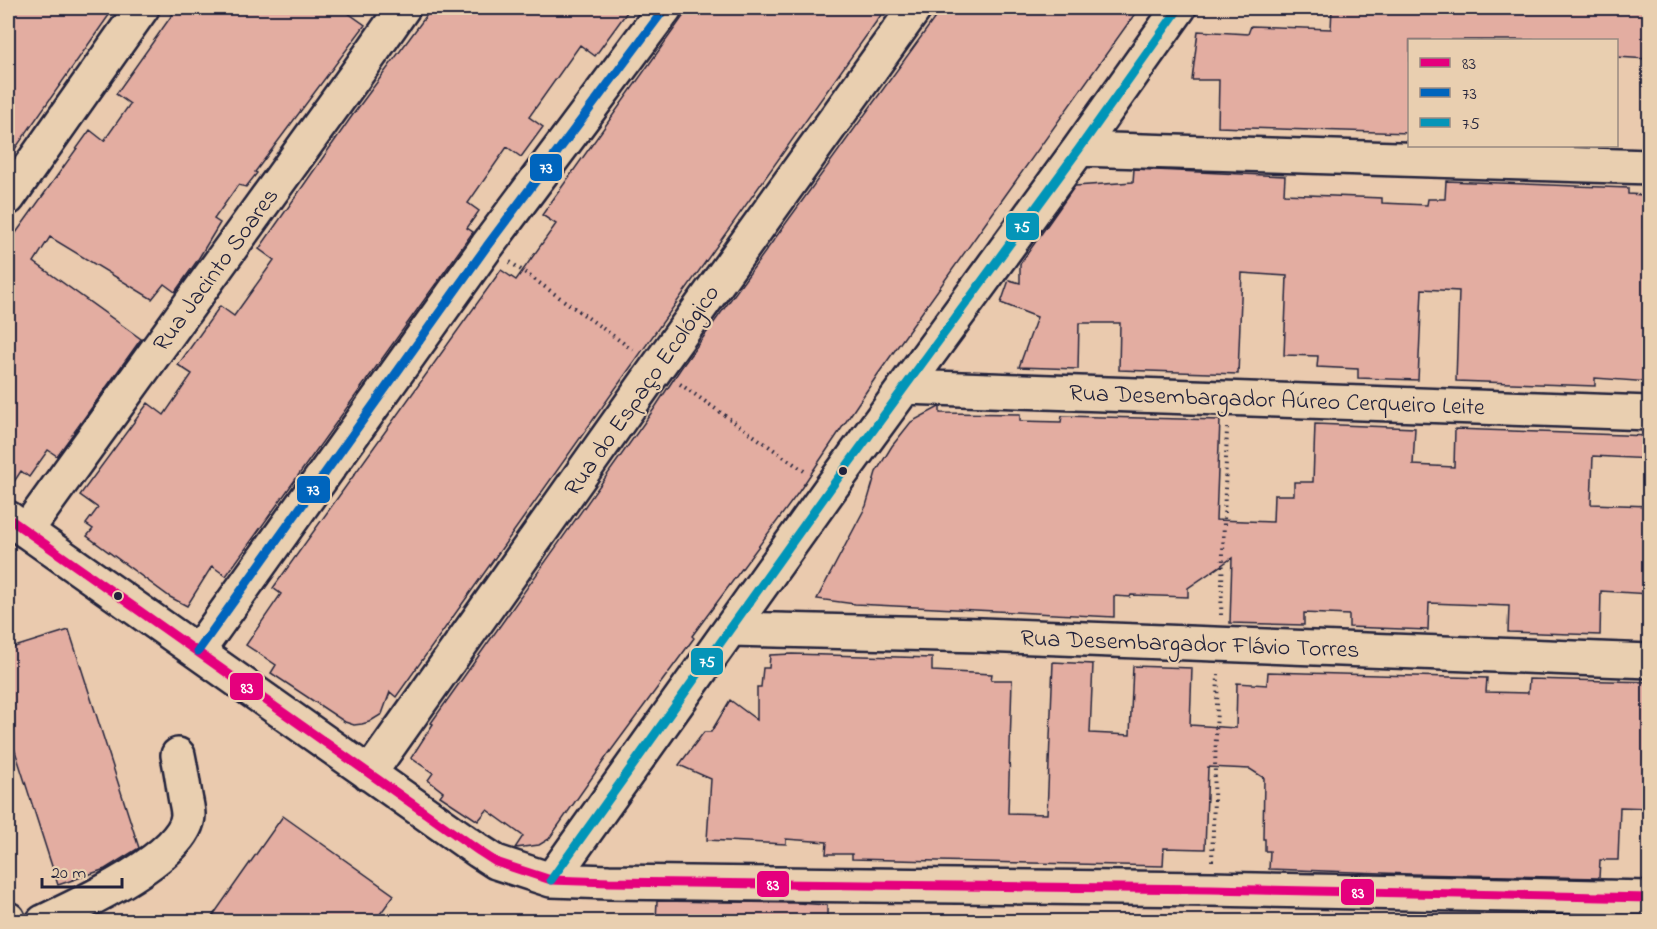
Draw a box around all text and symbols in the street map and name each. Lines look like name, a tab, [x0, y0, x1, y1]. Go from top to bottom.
legend	[1408, 39, 1618, 147]
text: 83	[1462, 52, 1476, 78]
text: 73	[1462, 82, 1477, 108]
text: 75	[1462, 112, 1480, 138]
line badge: 73	[529, 153, 563, 182]
text: 73	[539, 157, 553, 181]
street label: Rua Jacinto Soares	[146, 181, 289, 360]
line badge: 75	[1005, 212, 1040, 241]
text: 75	[1014, 216, 1031, 240]
street label: Rua do Espaço Ecológico	[557, 278, 730, 504]
street label: Rua Desembargador Aúreo Cerqueiro Leite	[1068, 377, 1486, 426]
unlabelled marker	[837, 465, 849, 477]
line badge: 73	[296, 475, 331, 504]
text: 73	[306, 479, 320, 503]
unlabelled marker	[112, 590, 124, 602]
street label: Rua Desembargador Flávio Torres	[1020, 622, 1360, 669]
line badge: 75	[690, 647, 724, 676]
text: 75	[699, 651, 716, 675]
line badge: 83	[229, 672, 264, 701]
text: 83	[240, 677, 254, 701]
scale bar	[42, 851, 122, 889]
text: 20 m	[51, 861, 86, 887]
line badge: 83	[756, 870, 790, 898]
text: 83	[766, 874, 780, 898]
line badge: 83	[1340, 878, 1375, 906]
text: 83	[1351, 882, 1365, 906]

